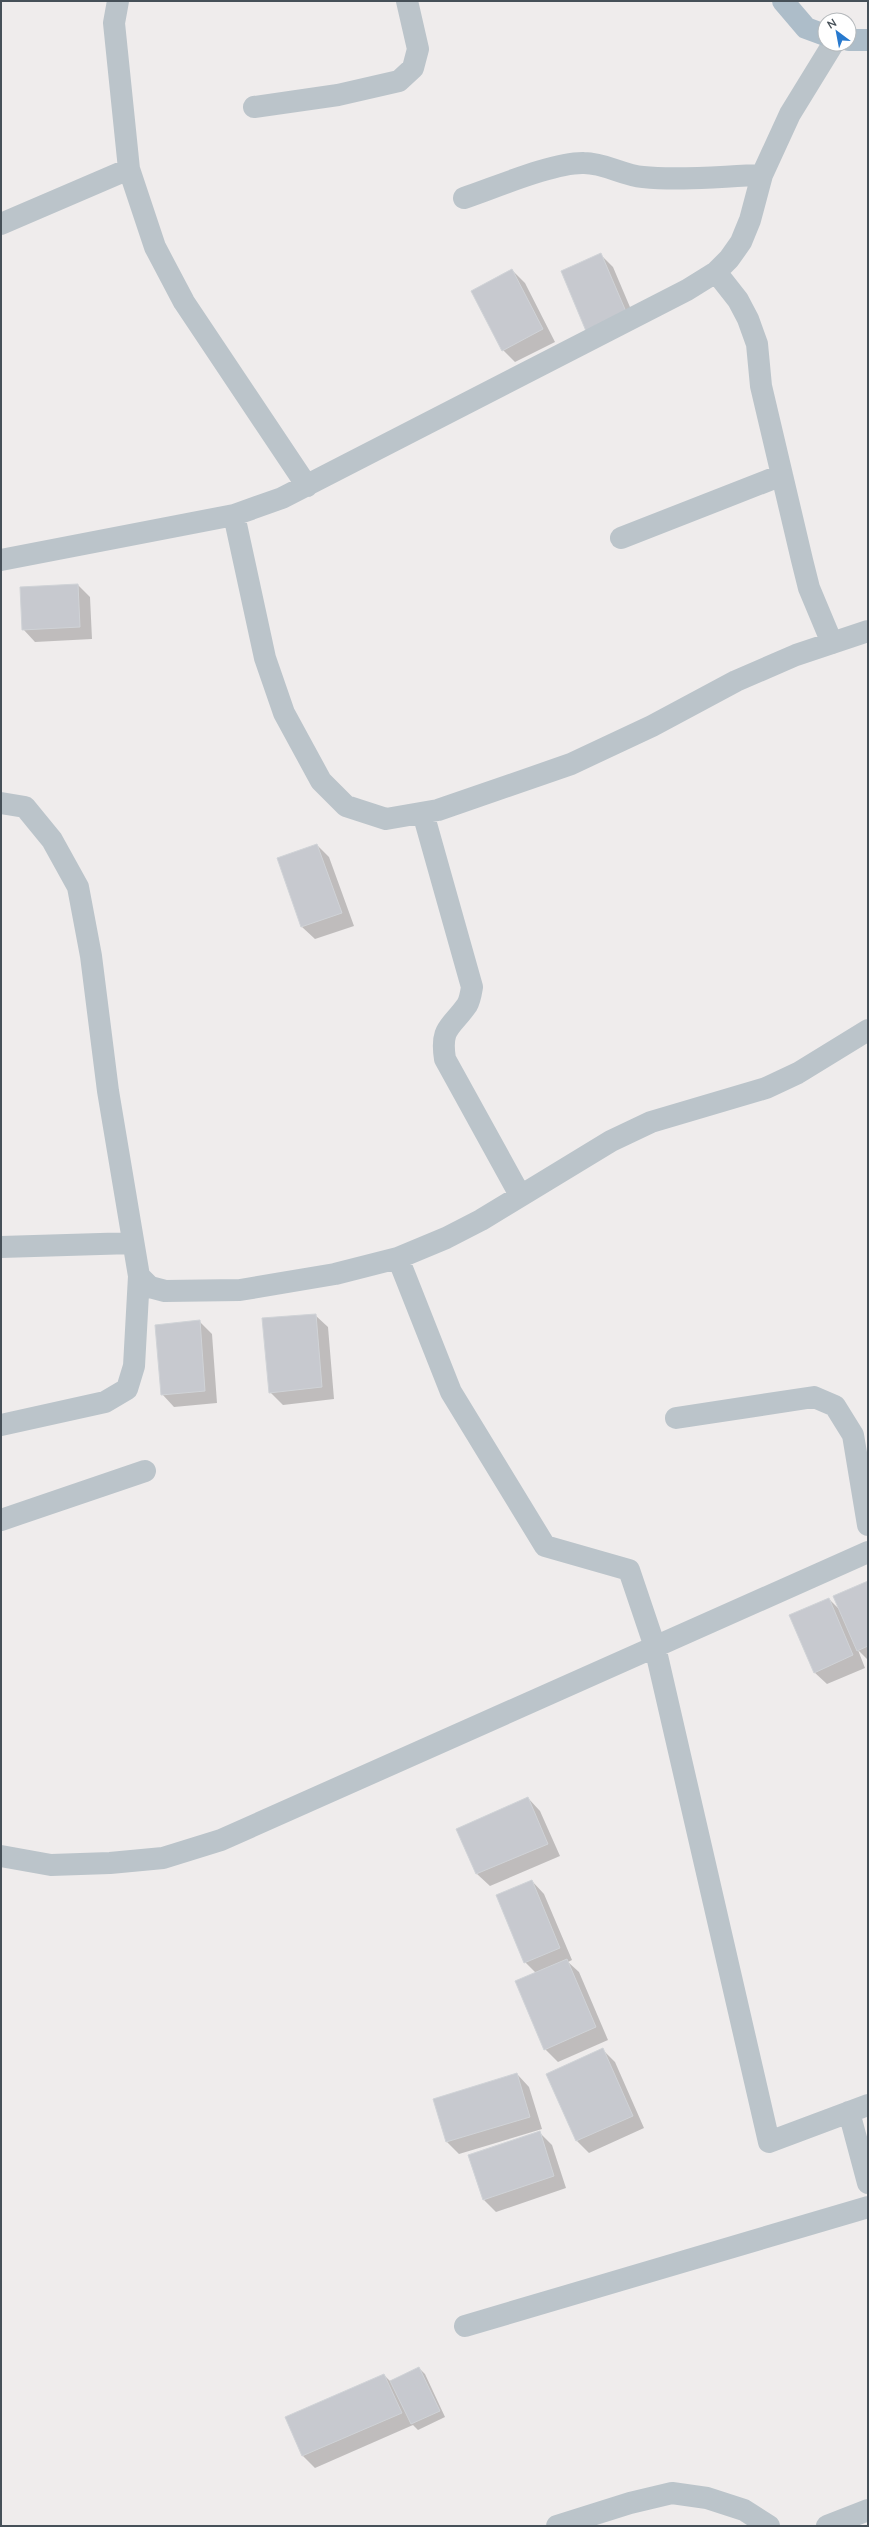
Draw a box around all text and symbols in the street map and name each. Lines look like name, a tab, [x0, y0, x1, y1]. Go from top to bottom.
north arrow	[817, 12, 857, 52]
text: N	[824, 15, 838, 31]

